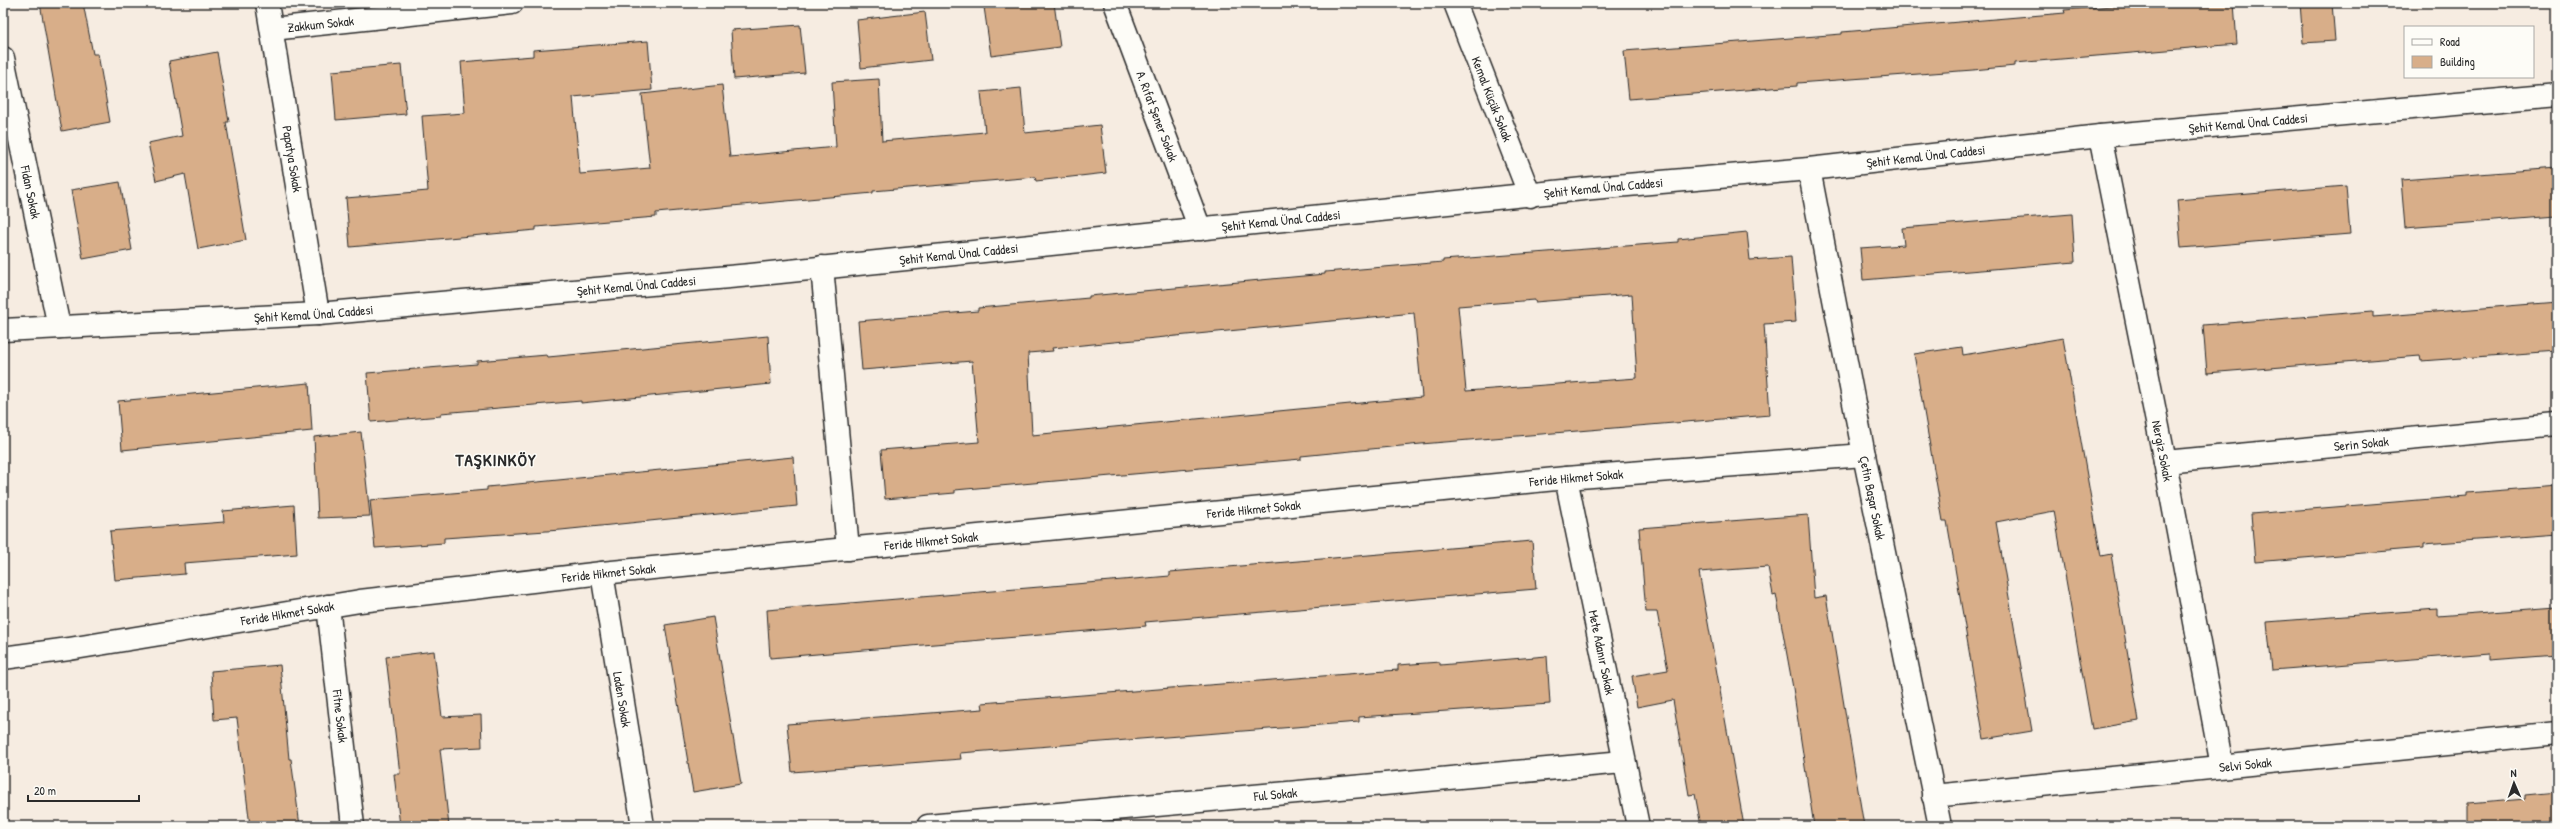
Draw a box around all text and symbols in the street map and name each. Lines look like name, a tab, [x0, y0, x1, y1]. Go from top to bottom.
street label: Zakkum Sokak	[287, 11, 355, 36]
legend	[2404, 26, 2534, 78]
text: Road	[2440, 33, 2460, 50]
text: Building	[2440, 53, 2475, 70]
street label: Kemal Küçük Sokak	[1468, 54, 1517, 145]
street label: A. Rıfat Şener Sokak	[1132, 68, 1183, 165]
street label: Şehit Kemal Ünal Caddesi	[2188, 108, 2308, 137]
street label: Papatya Sokak	[278, 124, 307, 194]
street label: Şehit Kemal Ünal Caddesi	[1865, 140, 1986, 171]
street label: Fidan Sokak	[16, 163, 45, 221]
street label: Şehit Kemal Ünal Caddesi	[1543, 173, 1664, 202]
street label: Şehit Kemal Ünal Caddesi	[1221, 205, 1341, 235]
street label: Şehit Kemal Ünal Caddesi	[898, 238, 1019, 269]
street label: Şehit Kemal Ünal Caddesi	[576, 271, 697, 300]
street label: Şehit Kemal Ünal Caddesi	[253, 300, 374, 326]
street label: Nergiz Sokak	[2148, 419, 2178, 483]
street label: Serin Sokak	[2333, 432, 2390, 455]
district label: TAŞKINKÖY	[455, 448, 536, 471]
street label: Çetin Başar Sokak	[1855, 454, 1890, 542]
street label: Feride Hikmet Sokak	[1527, 465, 1624, 491]
street label: Feride Hikmet Sokak	[1205, 495, 1302, 522]
street label: Feride Hikmet Sokak	[882, 527, 980, 554]
street label: Feride Hikmet Sokak	[560, 559, 657, 587]
street label: Feride Hikmet Sokak	[238, 596, 336, 630]
street label: Mete Adanır Sokak	[1585, 608, 1620, 697]
street label: Laden Sokak	[609, 670, 636, 729]
street label: Fitne Sokak	[328, 688, 353, 744]
street label: Selvi Sokak	[2218, 753, 2273, 776]
north arrow	[2494, 763, 2534, 803]
text: N	[2510, 766, 2517, 780]
scale bar	[28, 777, 139, 803]
text: 20 m	[34, 782, 56, 799]
street label: Ful Sokak	[1252, 783, 1299, 805]

